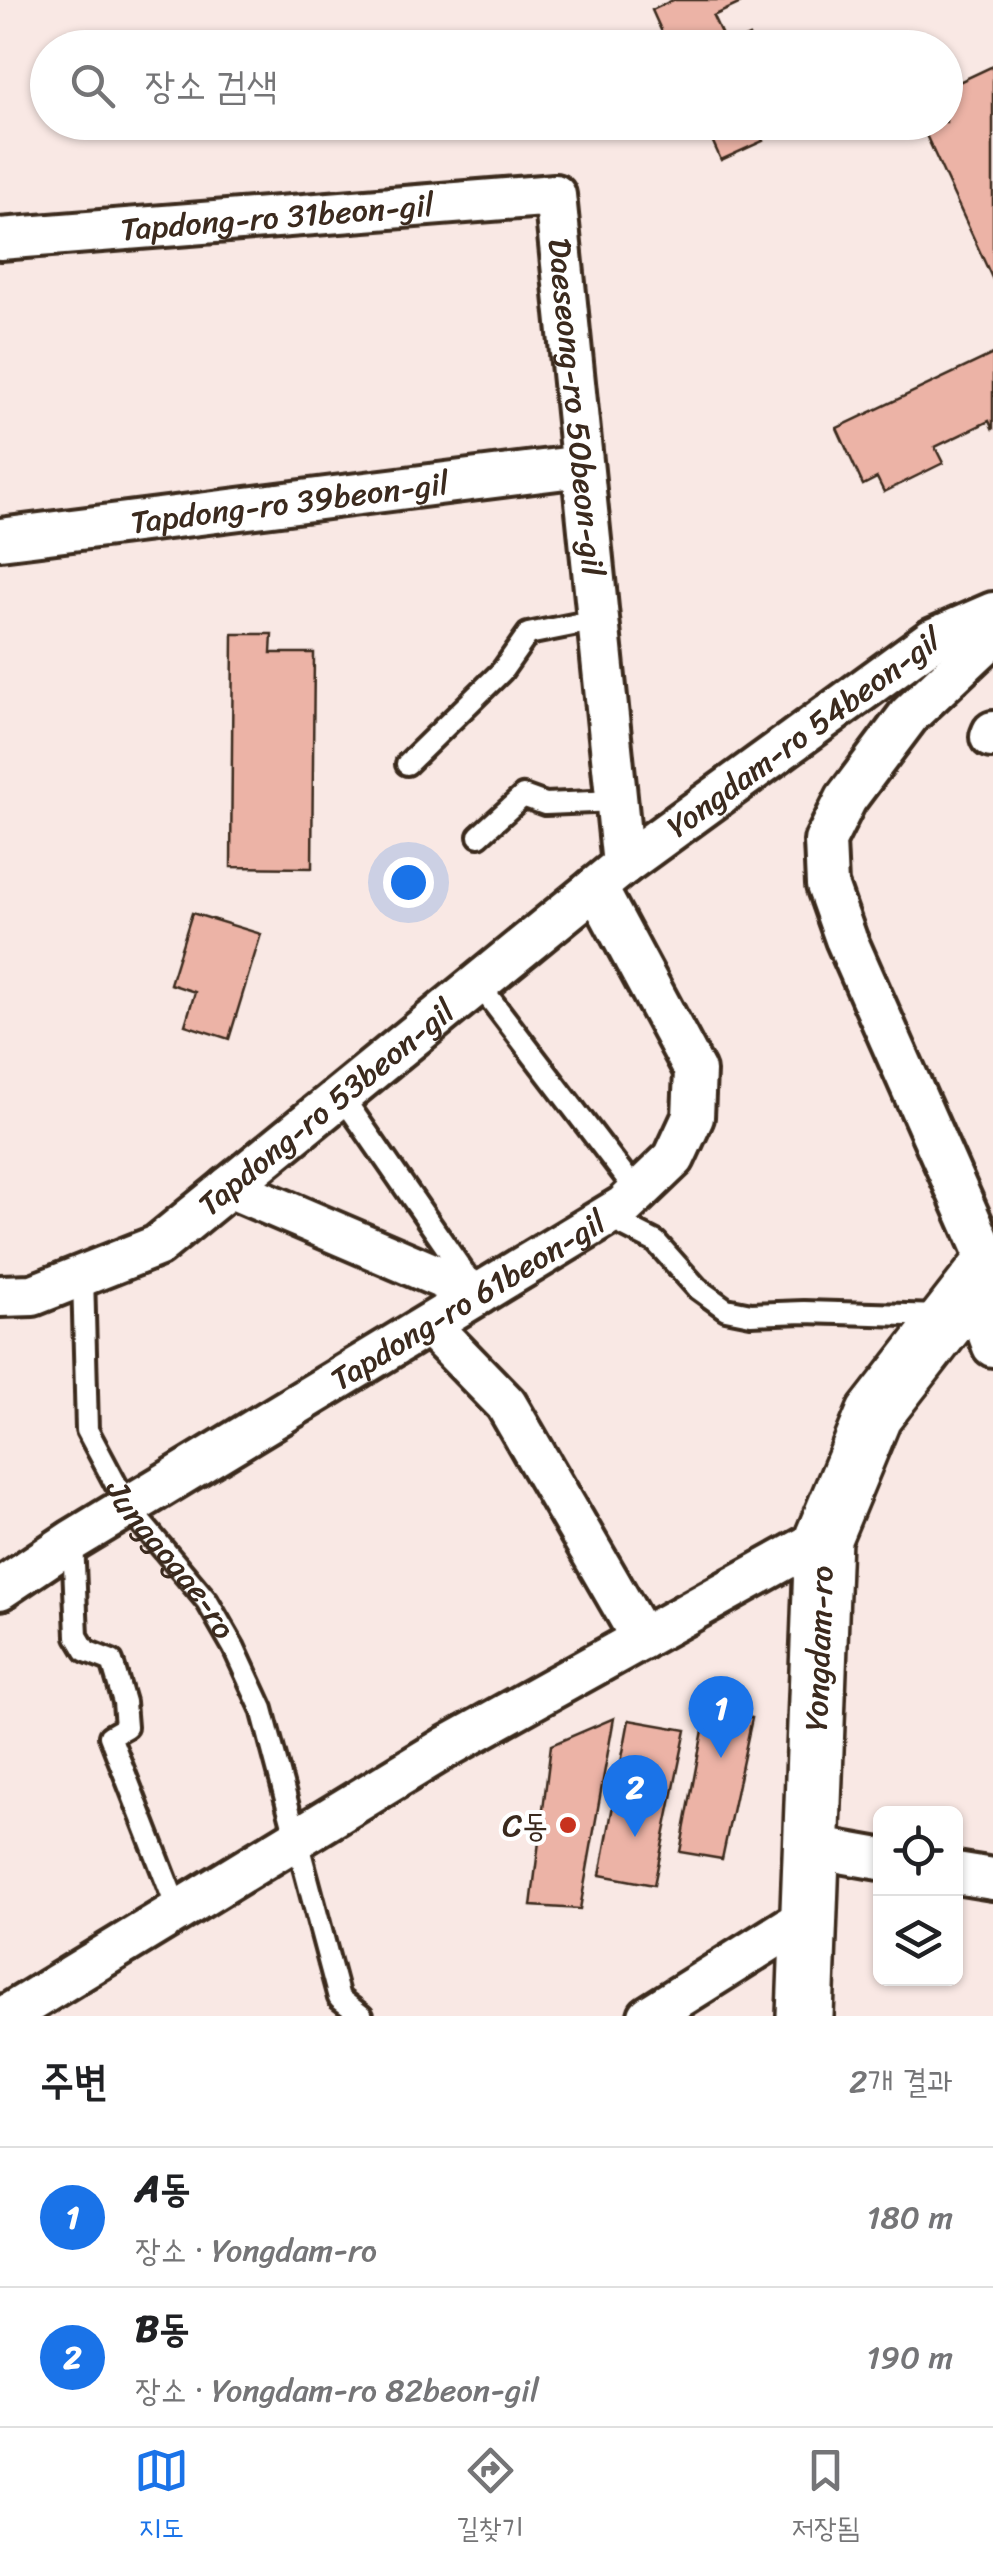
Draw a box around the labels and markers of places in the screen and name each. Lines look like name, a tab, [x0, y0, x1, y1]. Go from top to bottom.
pin: 1	[688, 1676, 754, 1758]
pin: 2	[602, 1754, 668, 1837]
place label: C동	[502, 1797, 548, 1854]
marker: C동	[557, 1814, 579, 1836]

